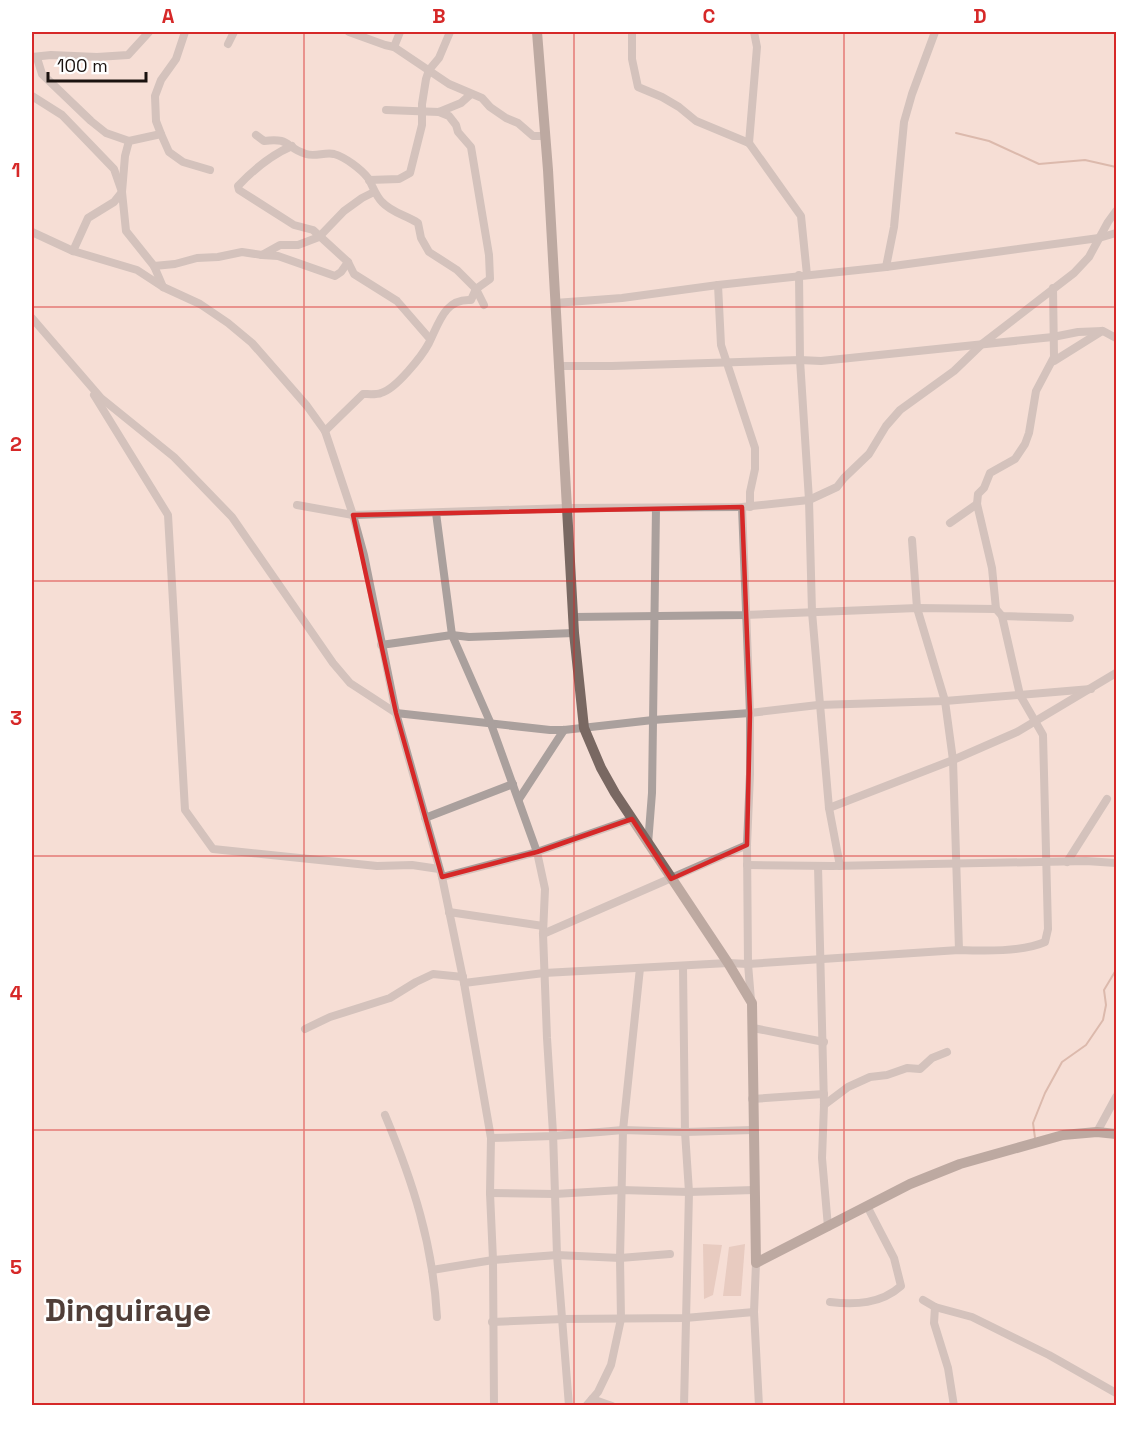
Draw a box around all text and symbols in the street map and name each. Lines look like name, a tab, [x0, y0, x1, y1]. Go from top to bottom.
text: A	[162, 3, 175, 29]
text: B	[432, 3, 446, 29]
text: C	[703, 3, 716, 29]
text: D	[973, 3, 987, 29]
scale bar	[48, 45, 146, 83]
text: 100 m	[57, 54, 108, 77]
text: 1	[11, 157, 21, 183]
text: 2	[10, 431, 22, 457]
text: 3	[10, 705, 22, 731]
text: 4	[10, 980, 23, 1006]
text: 5	[10, 1254, 22, 1280]
district label: Dinguiraye	[45, 1290, 211, 1330]

